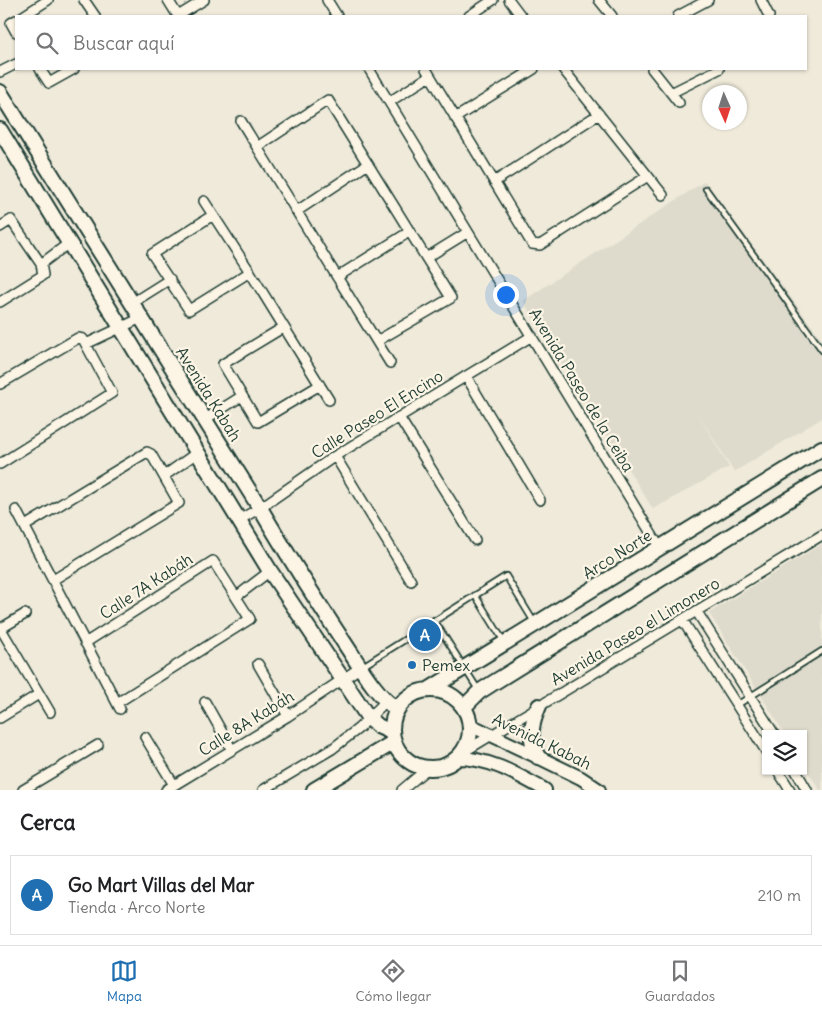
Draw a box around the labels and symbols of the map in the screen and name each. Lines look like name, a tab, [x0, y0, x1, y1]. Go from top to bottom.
north arrow	[702, 85, 747, 130]
your location	[493, 282, 519, 308]
street label: Avenida Paseo de la Ceiba	[525, 305, 639, 475]
street label: Avenida Kabah	[172, 343, 246, 445]
street label: Calle Paseo El Encino	[307, 365, 447, 463]
street label: Arco Norte	[579, 525, 655, 583]
street label: Calle 7A Kabáh	[96, 549, 196, 623]
street label: Avenida Paseo el Limonero	[547, 573, 723, 689]
pin: A	[409, 616, 441, 654]
place label: Pemex	[422, 655, 470, 675]
marker: Pemex	[406, 659, 418, 671]
street label: Calle 8A Kabáh	[195, 686, 297, 760]
street label: Avenida Kabah	[489, 708, 595, 774]

